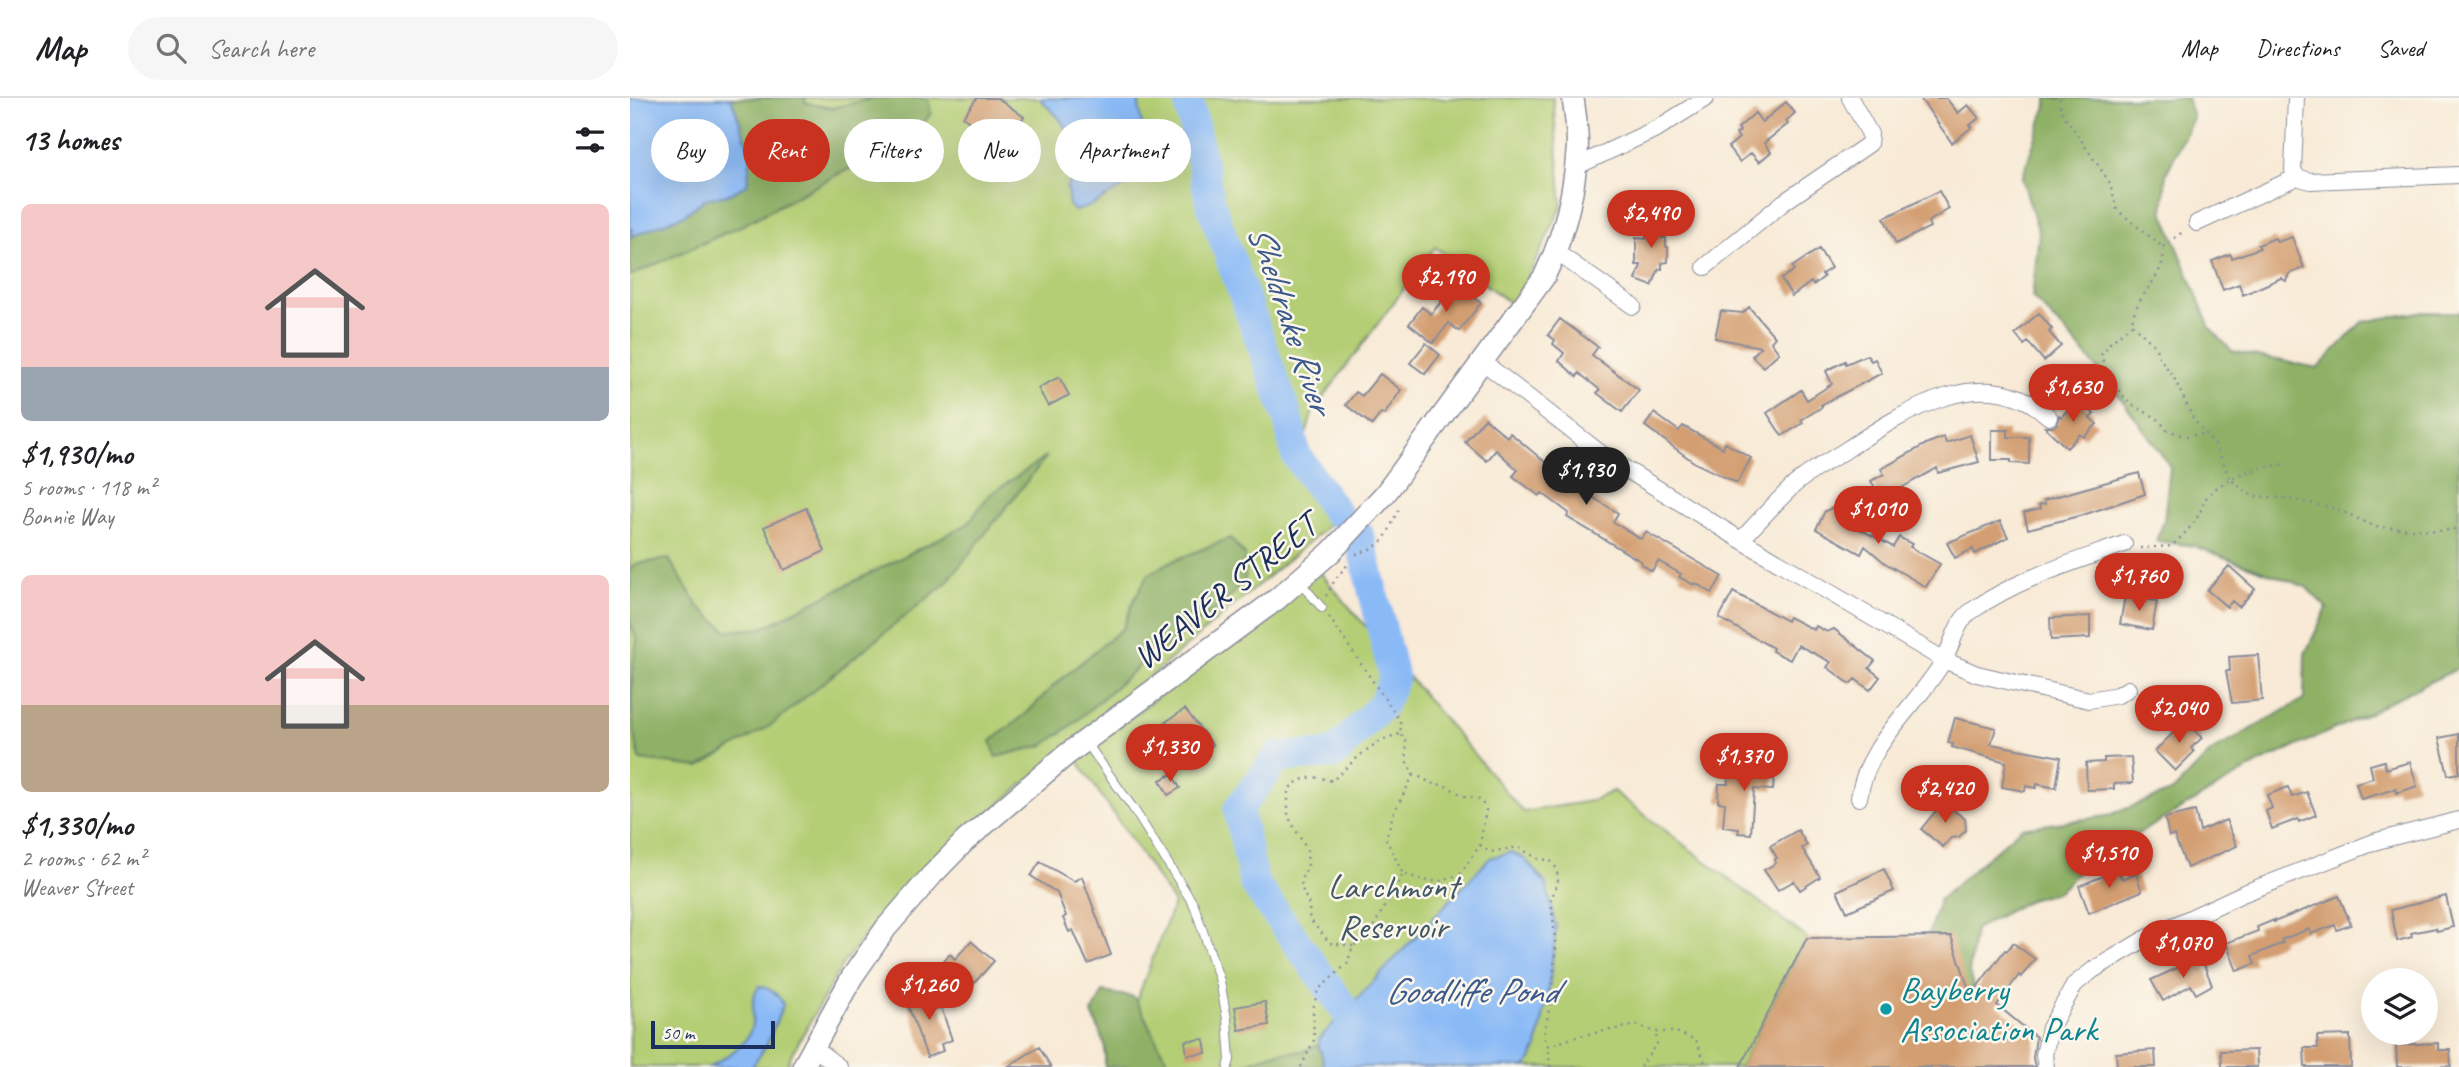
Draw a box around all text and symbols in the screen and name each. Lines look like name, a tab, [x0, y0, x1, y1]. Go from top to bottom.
search box	[128, 17, 618, 80]
text: Map	[35, 27, 86, 69]
icon: search	[152, 29, 190, 67]
text: Search here	[208, 32, 314, 65]
text: Map	[2181, 33, 2218, 63]
text: Directions	[2256, 33, 2339, 63]
text: Saved	[2377, 33, 2424, 63]
chip: Buy	[651, 119, 729, 182]
chip: Rent	[743, 119, 830, 182]
chip: Filters	[844, 119, 944, 182]
chip: New	[958, 119, 1041, 182]
chip: Apartment	[1055, 119, 1191, 182]
text: 13 homes	[21, 121, 119, 159]
icon: filters	[571, 121, 609, 159]
pin: $2,490	[1594, 190, 1708, 250]
text: $2,490	[1623, 198, 1679, 227]
water label: Sheldrake River	[1237, 218, 1347, 424]
icon: home	[252, 250, 378, 376]
pin: $2,190	[1389, 254, 1503, 314]
text: $2,190	[1418, 262, 1474, 291]
pin: $1,630	[2016, 364, 2130, 424]
text: $1,630	[2045, 372, 2101, 401]
text: $1,930/mo	[21, 435, 133, 473]
pin: $1,930	[1529, 448, 1643, 507]
text: $1,930	[1558, 455, 1614, 484]
text: 5 rooms · 118 m²	[21, 473, 156, 502]
pin: $1,010	[1821, 486, 1935, 546]
text: $1,010	[1850, 494, 1906, 523]
street label: WEAVER STREET	[1124, 498, 1332, 679]
text: Bonnie Way	[21, 502, 114, 531]
pin: $1,760	[2082, 554, 2196, 613]
text: $1,760	[2111, 561, 2167, 590]
icon: home	[252, 621, 378, 747]
pin: $2,040	[2122, 686, 2236, 745]
text: $2,040	[2151, 693, 2207, 722]
pin: $1,330	[1113, 724, 1227, 784]
text: $1,330	[1142, 732, 1198, 761]
pin: $1,370	[1687, 734, 1801, 793]
text: $1,370	[1716, 741, 1772, 770]
pin: $2,420	[1888, 766, 2002, 825]
text: $2,420	[1917, 773, 1973, 802]
text: $1,330/mo	[21, 806, 133, 844]
pin: $1,510	[2052, 830, 2166, 890]
text: $1,510	[2081, 838, 2137, 867]
text: 2 rooms · 62 m²	[21, 844, 145, 873]
park label: Larchmont Reservoir	[1328, 864, 1463, 949]
text: Weaver Street	[21, 873, 133, 902]
pin: $1,070	[2126, 920, 2240, 980]
text: $1,070	[2155, 928, 2211, 957]
pin: $1,260	[872, 962, 986, 1022]
water label: Goodliffe Pond	[1385, 967, 1568, 1014]
place label: Bayberry Association Park	[1900, 967, 2100, 1052]
map controls	[2361, 968, 2438, 1045]
button: layers	[2361, 968, 2438, 1045]
text: $1,260	[901, 970, 957, 999]
marker: Bayberry Association Park	[1878, 1001, 1894, 1017]
scale bar	[651, 1018, 775, 1050]
text: 50 m	[662, 1021, 694, 1045]

